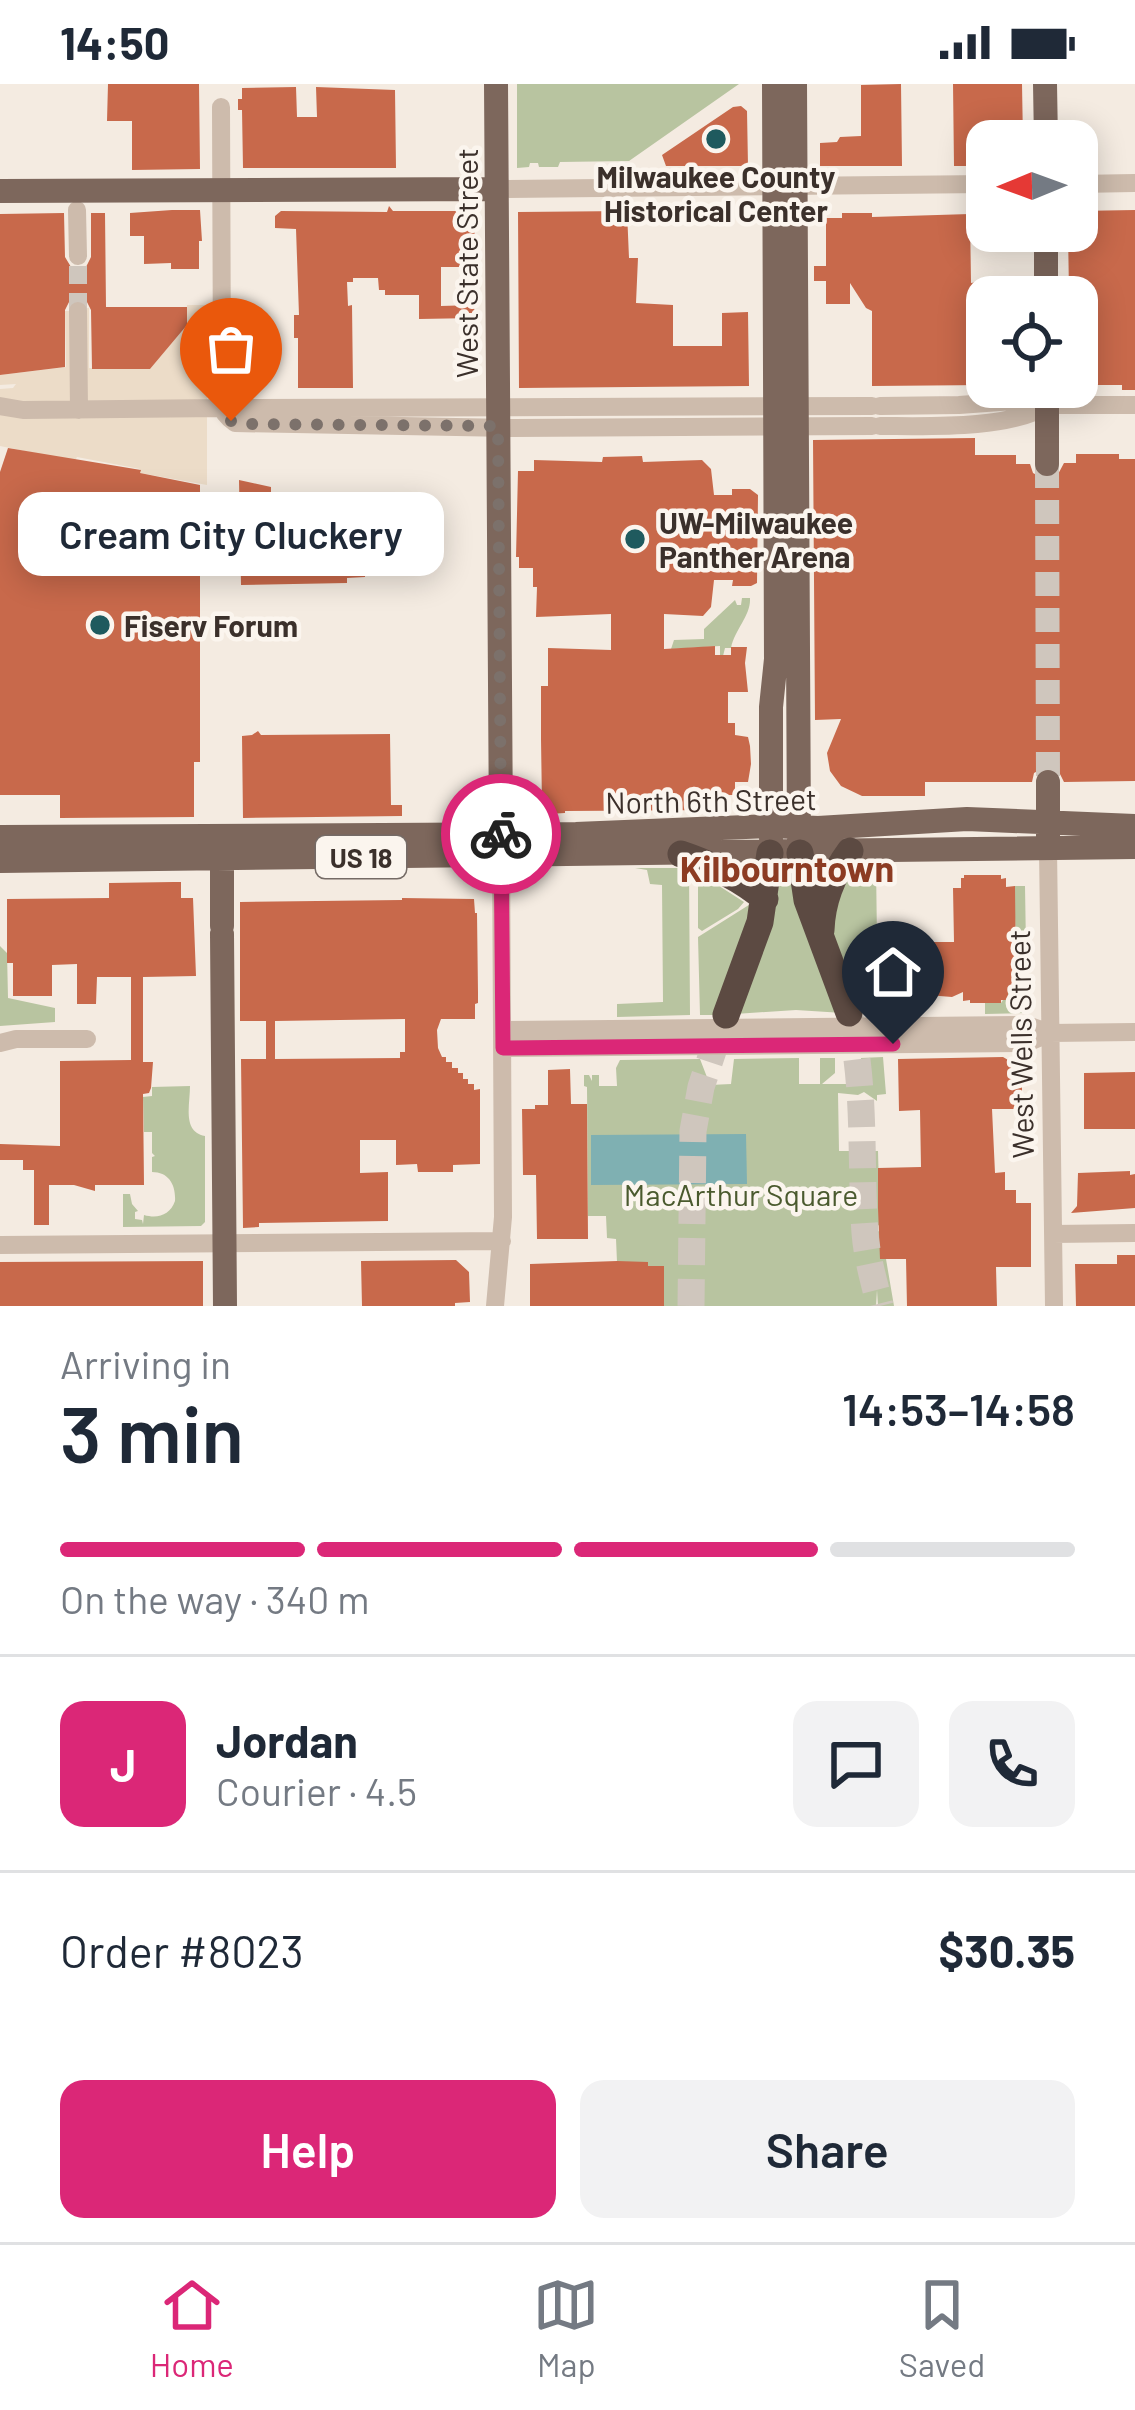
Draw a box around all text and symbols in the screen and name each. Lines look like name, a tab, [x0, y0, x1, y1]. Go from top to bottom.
text: 14:50	[60, 15, 169, 69]
north arrow	[966, 120, 1098, 252]
map controls	[966, 120, 1098, 408]
marker: Milwaukee County Historical Center	[703, 126, 729, 152]
street label: West State Street	[448, 148, 484, 378]
place label: Milwaukee County Historical Center	[597, 158, 835, 228]
button: locate	[966, 276, 1098, 408]
pin	[180, 298, 282, 421]
icon: bag	[198, 316, 264, 382]
callout: Cream City Cluckery	[18, 493, 444, 577]
place label: UW-Milwaukee Panther Arena	[659, 504, 853, 574]
text: Cream City Cluckery	[59, 510, 403, 557]
marker: UW-Milwaukee Panther Arena	[622, 526, 648, 552]
place label: Fiserv Forum	[124, 607, 298, 643]
marker: Fiserv Forum	[87, 612, 113, 638]
courier	[441, 774, 561, 894]
street label: North 6th Street	[605, 780, 817, 820]
icon: bike	[468, 801, 534, 867]
road number: US 18	[316, 836, 406, 878]
district label: Kilbourntown	[680, 846, 894, 889]
pin	[842, 921, 944, 1044]
street label: West Wells Street	[1000, 929, 1040, 1159]
icon: home	[860, 939, 926, 1005]
park label: MacArthur Square	[624, 1176, 858, 1212]
text: Arriving in	[60, 1340, 231, 1387]
text: 14:53–14:58	[842, 1381, 1075, 1435]
text: 3 min	[60, 1385, 244, 1479]
text: On the way · 340 m	[60, 1575, 369, 1622]
button: chat	[793, 1701, 919, 1827]
button: phone	[949, 1701, 1075, 1827]
text: Jordan	[216, 1713, 358, 1767]
text: J	[110, 1737, 136, 1791]
text: Courier · 4.5	[216, 1767, 417, 1814]
text: Order #8023	[60, 1923, 304, 1977]
text: $30.35	[939, 1923, 1075, 1977]
button: Help	[60, 2080, 556, 2218]
button: Share	[580, 2080, 1075, 2218]
tab: Home	[150, 2272, 234, 2384]
tab: Map	[533, 2272, 599, 2384]
tab: Saved	[899, 2272, 985, 2384]

